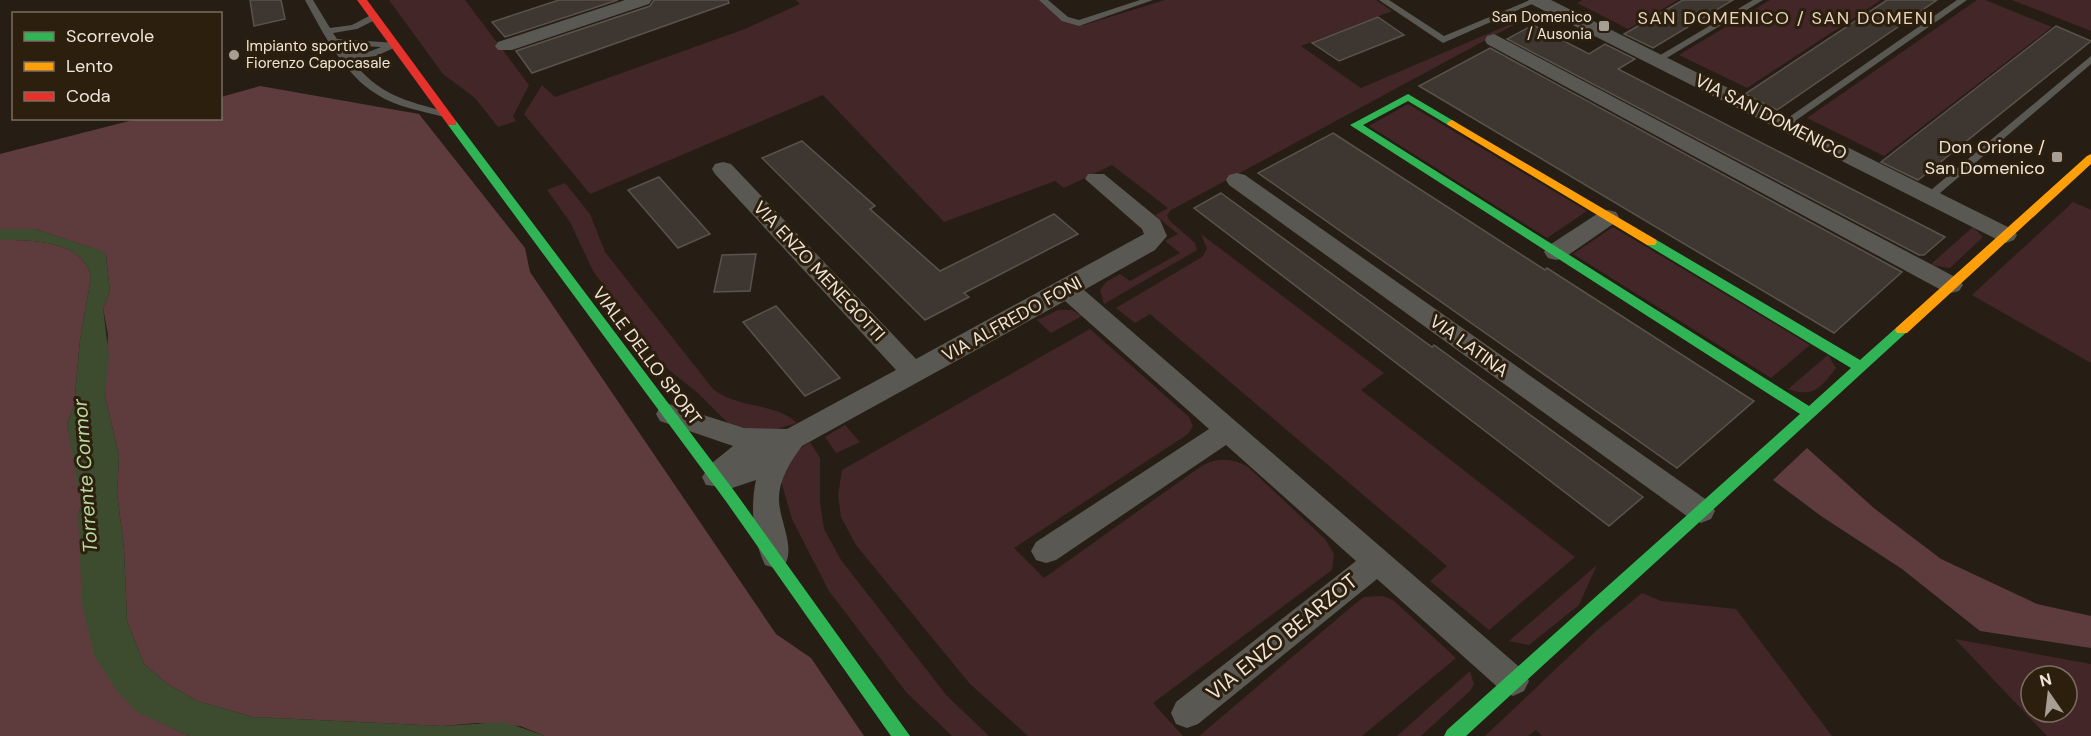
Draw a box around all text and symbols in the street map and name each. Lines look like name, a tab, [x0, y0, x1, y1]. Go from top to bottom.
district label: SAN DOMENICO / SAN DOMENI	[1638, 6, 1934, 30]
place label: San Domenico / Ausonia	[1492, 7, 1592, 44]
legend	[12, 12, 222, 120]
marker: San Domenico / Ausonia	[1597, 19, 1611, 33]
text: Scorrevole	[66, 24, 154, 48]
place label: Impianto sportivo Fiorenzo Capocasale	[246, 36, 390, 73]
marker: Impianto sportivo Fiorenzo Capocasale	[227, 48, 241, 62]
text: Lento	[66, 54, 113, 78]
street label: VIA SAN DOMENICO	[1691, 68, 1851, 166]
text: Coda	[66, 84, 111, 108]
place label: Don Orione / San Domenico	[1925, 135, 2045, 180]
marker: Don Orione / San Domenico	[2050, 150, 2064, 164]
street label: VIA ENZO MENEGOTTI	[748, 196, 890, 346]
street label: VIA ALFREDO FONI	[938, 271, 1086, 367]
street label: VIALE DELLO SPORT	[587, 282, 707, 430]
street label: VIA LATINA	[1425, 309, 1513, 383]
water label: Torrente Cormor	[67, 398, 103, 554]
street label: VIA ENZO BEARZOT	[1201, 567, 1364, 707]
north arrow	[2019, 664, 2079, 724]
text: N	[2037, 668, 2054, 692]

